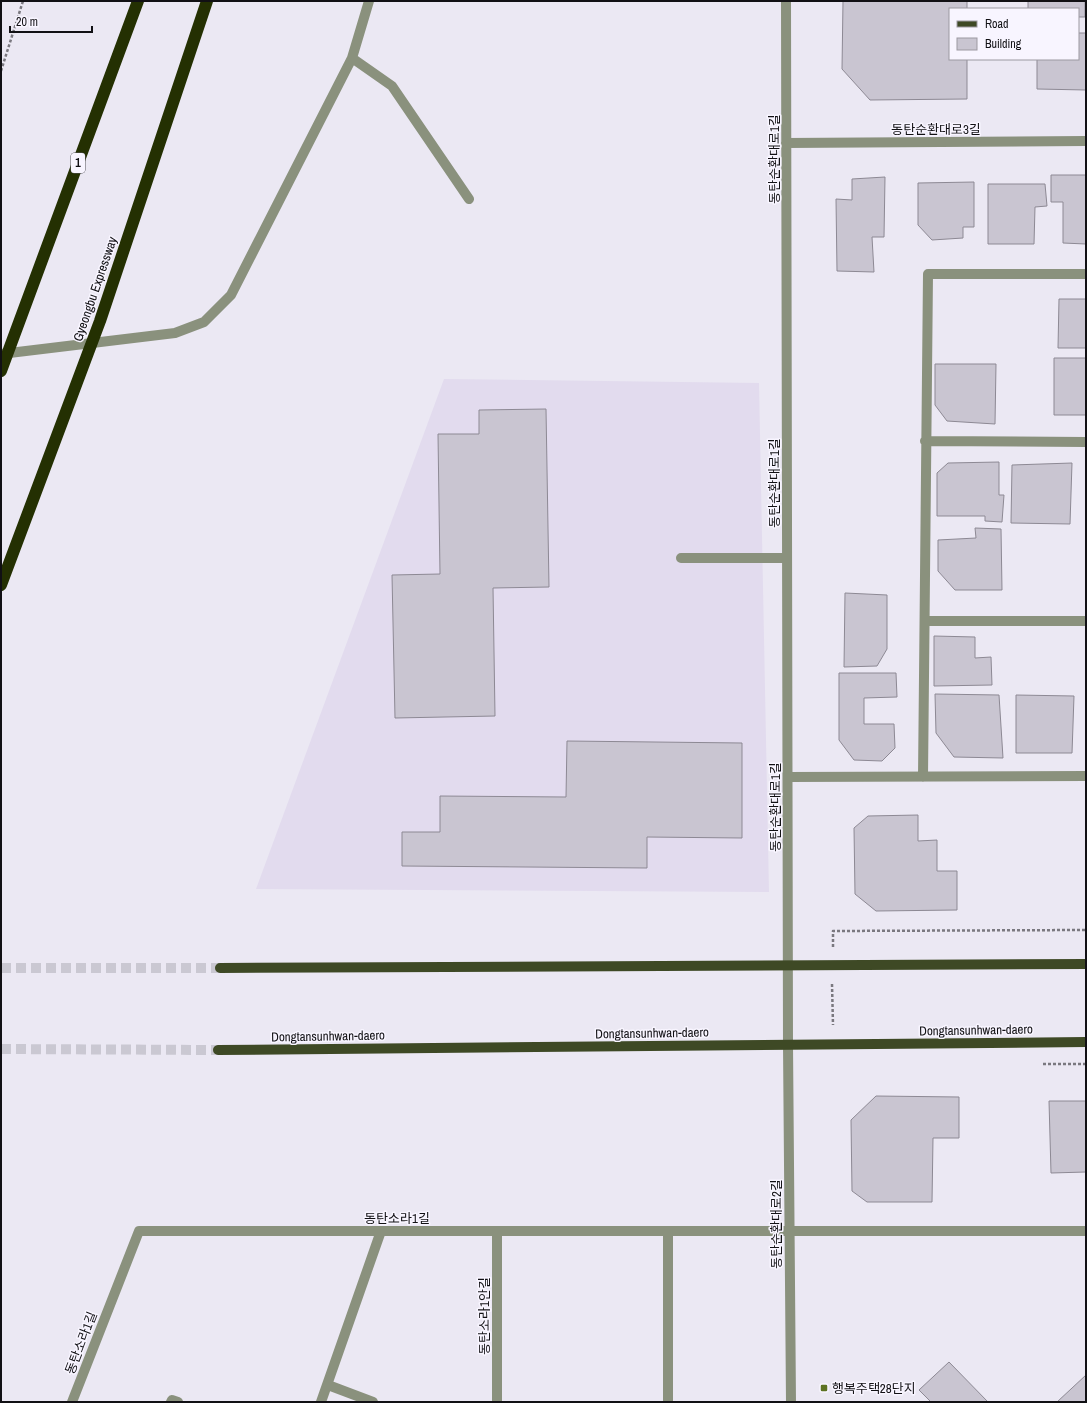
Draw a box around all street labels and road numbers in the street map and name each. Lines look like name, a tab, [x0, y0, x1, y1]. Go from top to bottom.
street label: 동탄순환대로1길	[766, 114, 783, 204]
street label: 동탄순환대로3길	[891, 121, 981, 138]
road number: 1	[71, 153, 85, 173]
street label: Gyeongbu Expressway	[69, 234, 121, 344]
street label: 동탄순환대로1길	[766, 438, 783, 528]
street label: 동탄순환대로1길	[767, 762, 784, 852]
street label: Dongtansunhwan-daero	[919, 1021, 1033, 1039]
street label: Dongtansunhwan-daero	[595, 1024, 709, 1042]
street label: Dongtansunhwan-daero	[271, 1027, 385, 1045]
street label: 동탄순환대로2길	[768, 1179, 785, 1269]
street label: 동탄소라1길	[364, 1210, 430, 1227]
street label: 동탄소라1안길	[476, 1277, 493, 1355]
street label: 동탄소라1길	[61, 1309, 101, 1377]

